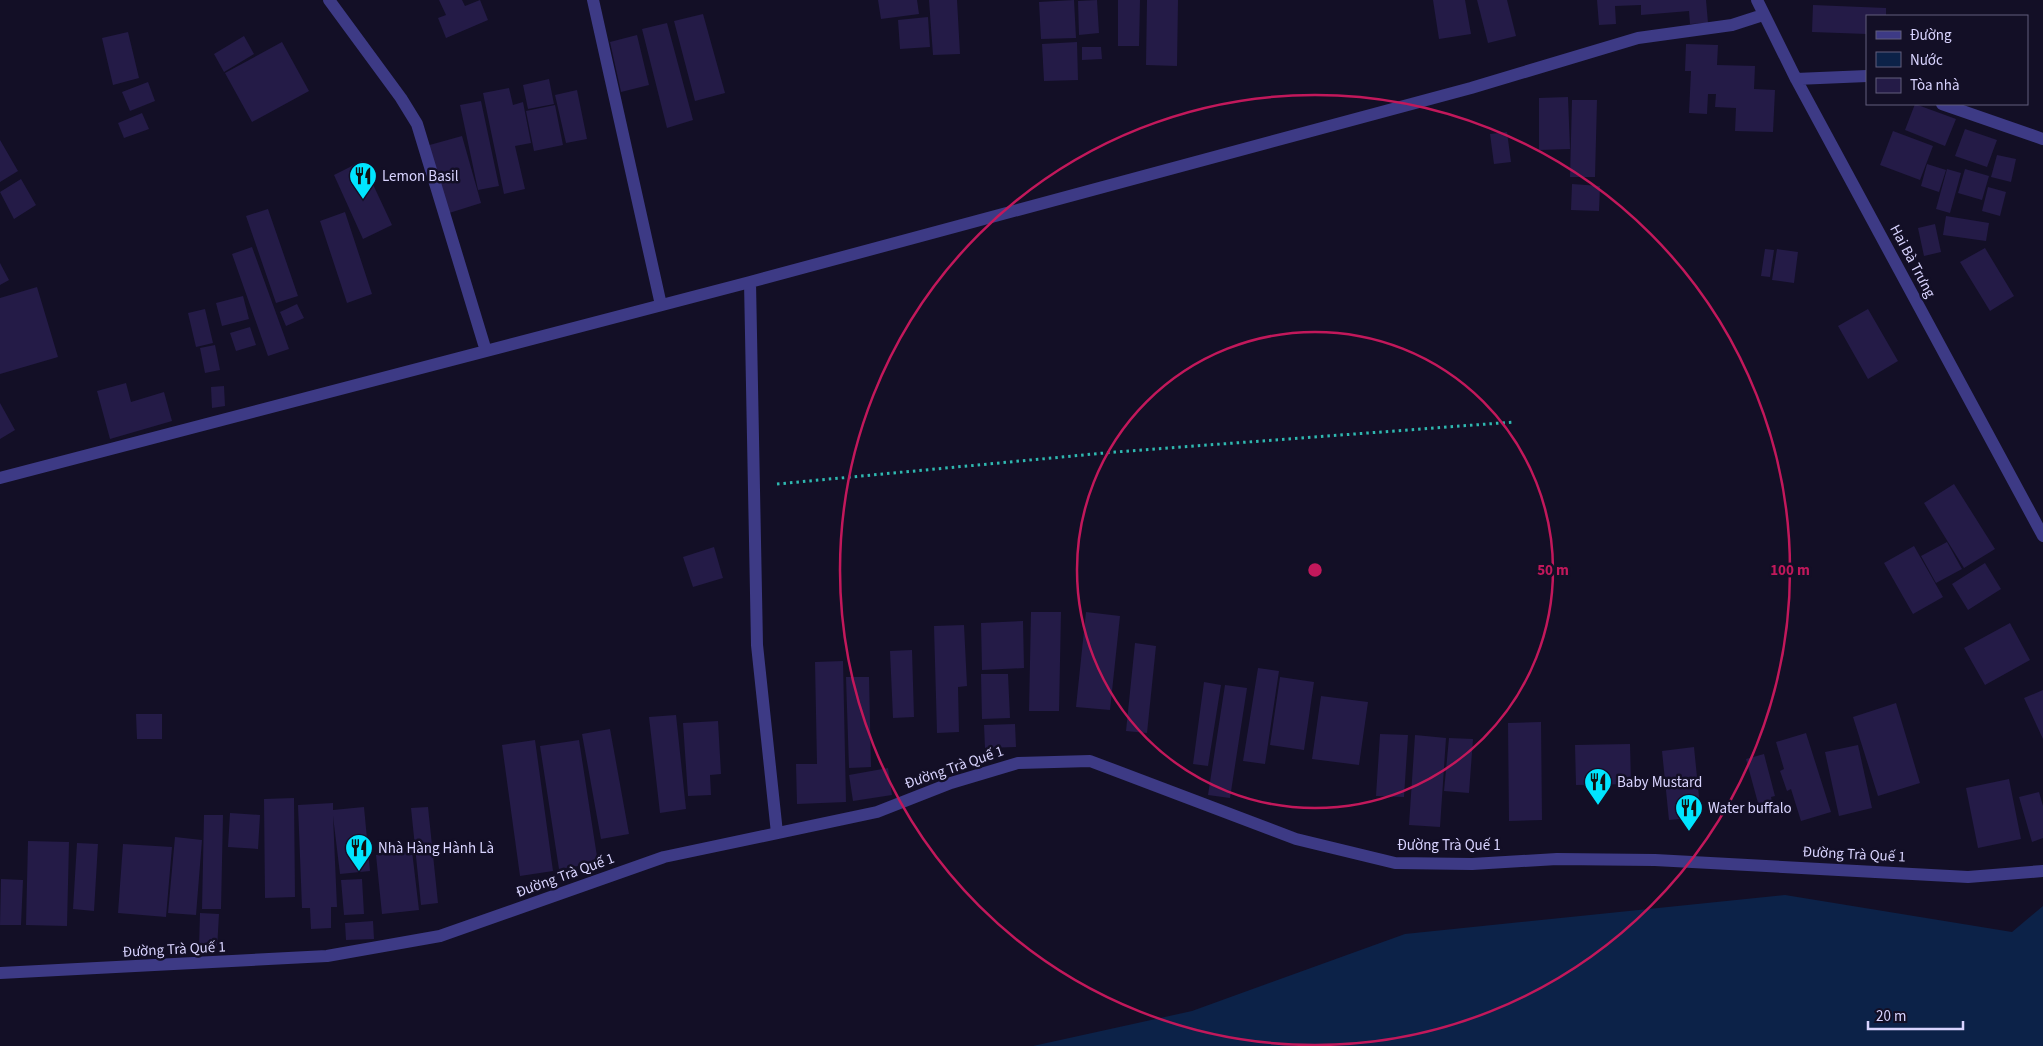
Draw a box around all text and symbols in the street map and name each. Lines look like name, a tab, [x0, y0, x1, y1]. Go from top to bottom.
legend	[1866, 15, 2028, 105]
text: Đường	[1910, 25, 1952, 46]
text: Nước	[1910, 50, 1943, 71]
text: Tòa nhà	[1910, 75, 1959, 96]
restaurant icon: Lemon Basil	[348, 161, 378, 200]
place label: Lemon Basil	[382, 166, 459, 187]
street label: Hai Bà Trưng	[1885, 221, 1941, 302]
text: 50 m	[1537, 560, 1569, 581]
text: 100 m	[1770, 560, 1810, 581]
centre of rings	[1306, 561, 1324, 579]
street label: Đường Trà Quế 1	[902, 741, 1006, 794]
restaurant icon: Baby Mustard	[1583, 767, 1613, 806]
place label: Baby Mustard	[1617, 772, 1702, 793]
restaurant icon: Water buffalo	[1674, 793, 1704, 832]
place label: Water buffalo	[1708, 798, 1792, 819]
restaurant icon: Nhà Hàng Hành Là	[344, 833, 374, 872]
street label: Đường Trà Quế 1	[1397, 835, 1501, 856]
place label: Nhà Hàng Hành Là	[378, 838, 494, 859]
street label: Đường Trà Quế 1	[1802, 841, 1906, 868]
street label: Đường Trà Quế 1	[513, 848, 617, 903]
street label: Đường Trà Quế 1	[122, 936, 226, 963]
scale bar	[1868, 998, 1963, 1030]
text: 20 m	[1876, 1006, 1906, 1027]

